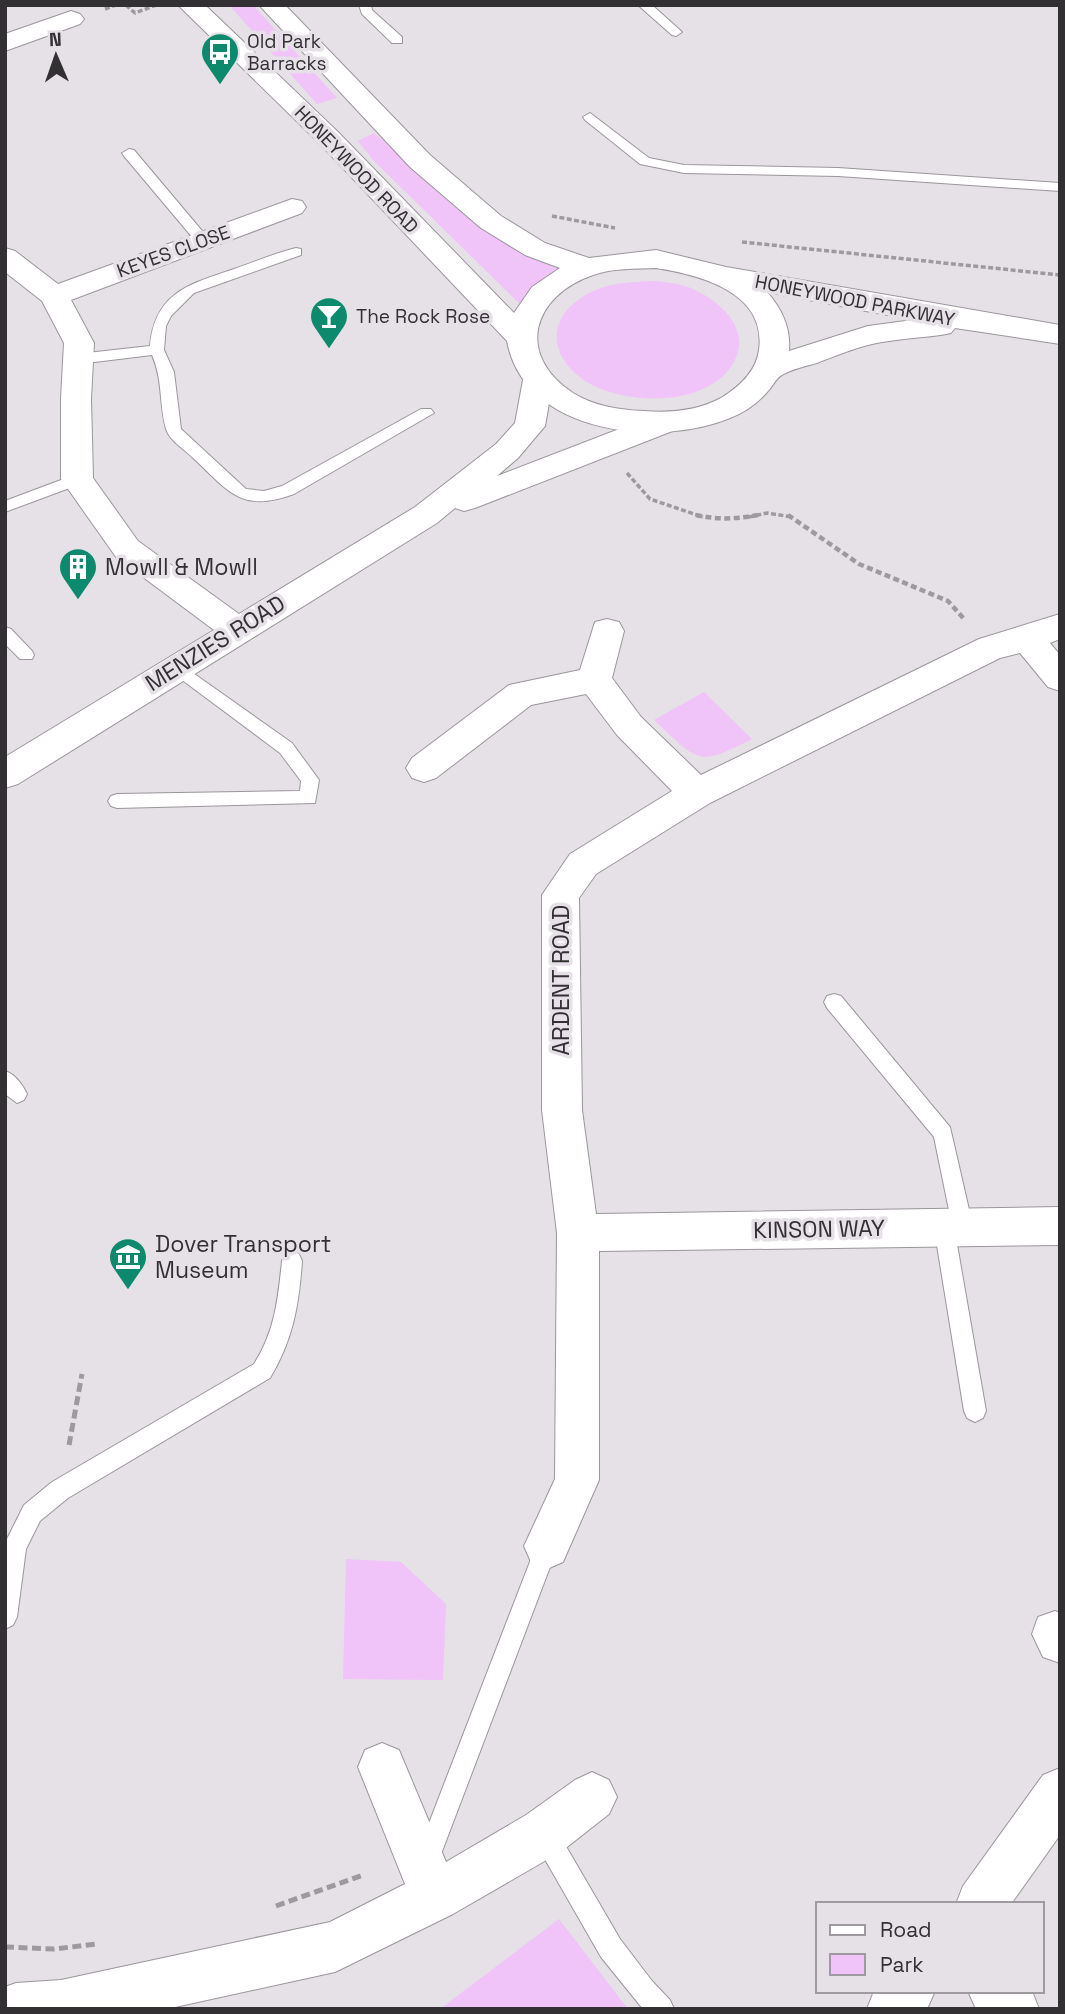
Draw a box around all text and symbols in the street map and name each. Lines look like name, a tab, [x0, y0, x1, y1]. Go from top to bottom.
north arrow	[21, 21, 91, 91]
text: N	[49, 27, 62, 52]
place label: Old Park Barracks	[247, 29, 327, 76]
bus stop icon: Old Park Barracks	[199, 31, 241, 86]
street label: HONEYWOOD ROAD	[289, 100, 424, 238]
street label: KEYES CLOSE	[113, 219, 233, 283]
street label: HONEYWOOD PARKWAY	[753, 269, 957, 332]
bar icon: The Rock Rose	[308, 295, 350, 350]
place label: The Rock Rose	[356, 304, 490, 329]
building icon: Mowll & Mowll	[57, 546, 99, 601]
place label: Mowll & Mowll	[105, 552, 258, 582]
street label: MENZIES ROAD	[139, 588, 291, 698]
street label: ARDENT ROAD	[546, 905, 576, 1055]
street label: KINSON WAY	[753, 1213, 885, 1245]
place label: Dover Transport Museum	[155, 1229, 331, 1285]
museum icon: Dover Transport Museum	[107, 1236, 149, 1291]
legend	[816, 1902, 1044, 1993]
text: Road	[880, 1916, 932, 1943]
text: Park	[880, 1951, 924, 1978]

